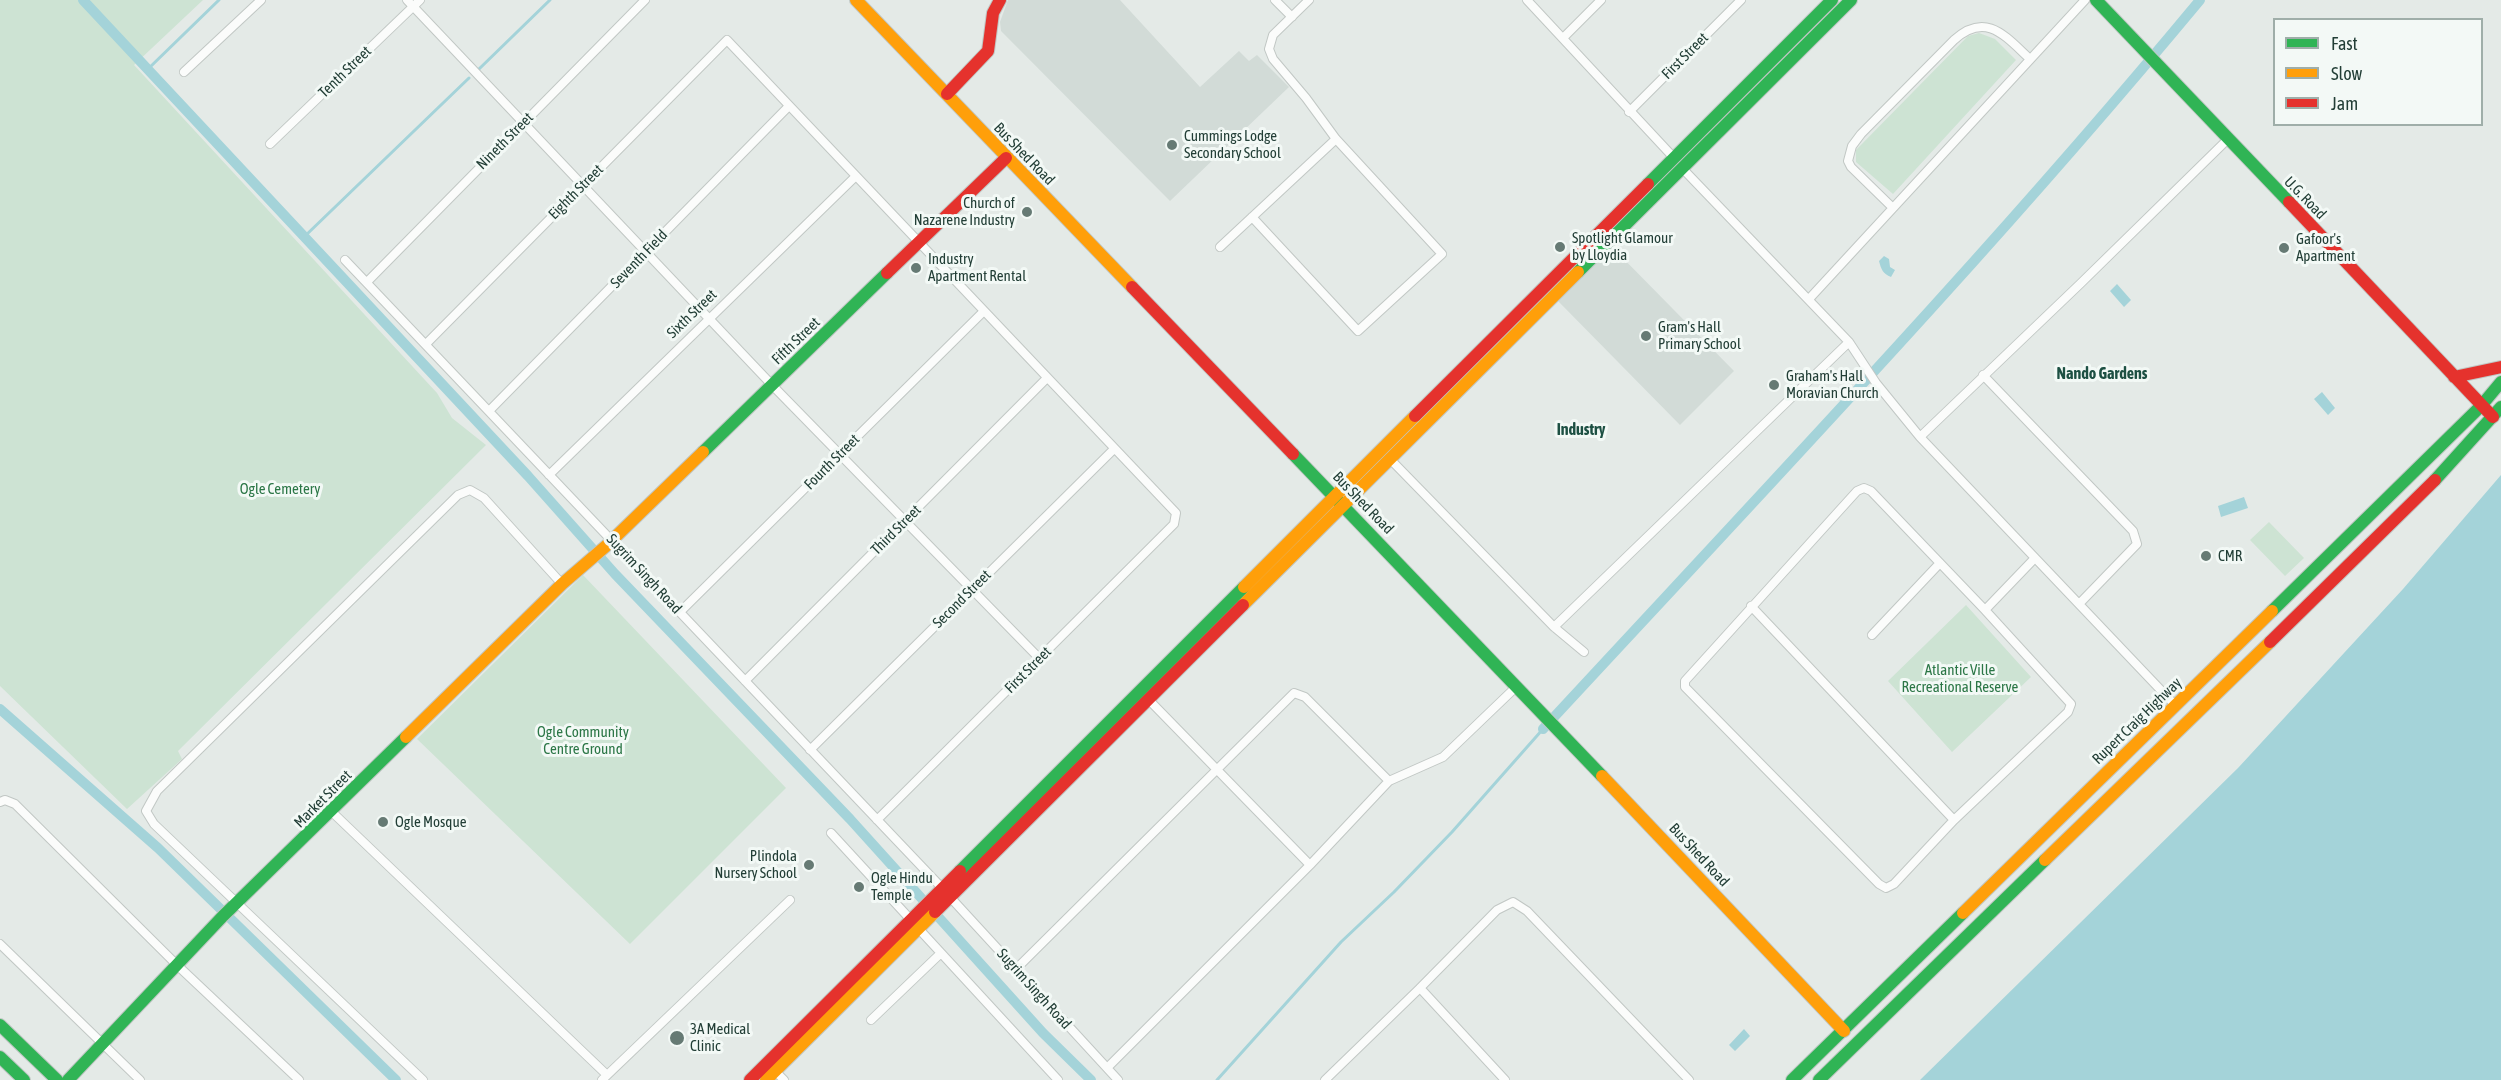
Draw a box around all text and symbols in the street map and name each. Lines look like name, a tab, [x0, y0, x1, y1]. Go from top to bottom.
legend	[2273, 18, 2483, 126]
street label: First Street	[1658, 29, 1712, 83]
text: Fast	[2331, 33, 2358, 54]
street label: Tenth Street	[315, 42, 375, 102]
text: Slow	[2331, 63, 2362, 84]
text: Jam	[2331, 93, 2358, 114]
street label: Nineth Street	[473, 109, 537, 173]
street label: Bus Shed Road	[990, 119, 1058, 189]
place label: Cummings Lodge Secondary School	[1184, 127, 1281, 162]
marker: Cummings Lodge Secondary School	[1165, 138, 1179, 152]
street label: Eighth Street	[545, 161, 607, 223]
street label: U.G. Road	[2280, 173, 2330, 223]
place label: Church of Nazarene Industry	[914, 194, 1015, 229]
marker: Church of Nazarene Industry	[1020, 205, 1034, 219]
street label: Seventh Field	[607, 226, 671, 292]
place label: Spotlight Glamour by Lloydia	[1572, 229, 1673, 264]
place label: Gafoor's Apartment	[2296, 230, 2355, 265]
marker: Spotlight Glamour by Lloydia	[1553, 240, 1567, 254]
marker: Gafoor's Apartment	[2277, 241, 2291, 255]
place label: Industry Apartment Rental	[928, 250, 1026, 285]
marker: Industry Apartment Rental	[909, 261, 923, 275]
street label: Sixth Street	[663, 286, 721, 342]
street label: Fifth Street	[768, 314, 824, 368]
place label: Gram's Hall Primary School	[1658, 318, 1741, 353]
marker: Gram's Hall Primary School	[1639, 329, 1653, 343]
district label: Nando Gardens	[2057, 364, 2147, 384]
place label: Graham's Hall Moravian Church	[1786, 367, 1879, 402]
marker: Graham's Hall Moravian Church	[1767, 378, 1781, 392]
district label: Industry	[1557, 420, 1605, 440]
street label: Fourth Street	[801, 431, 863, 493]
street label: Bus Shed Road	[1329, 468, 1397, 538]
park label: Ogle Cemetery	[240, 480, 320, 498]
street label: Third Street	[867, 501, 925, 559]
street label: Sugrim Singh Road	[603, 531, 685, 617]
place label: CMR	[2218, 547, 2242, 565]
marker: CMR	[2199, 549, 2213, 563]
street label: Second Street	[929, 566, 995, 632]
street label: First Street	[1001, 643, 1055, 697]
park label: Atlantic Ville Recreational Reserve	[1902, 661, 2018, 696]
street label: Rupert Craig Highway	[2089, 674, 2185, 768]
park label: Ogle Community Centre Ground	[537, 723, 629, 758]
street label: Market Street	[291, 767, 355, 831]
place label: Ogle Mosque	[395, 813, 466, 831]
marker: Ogle Mosque	[376, 815, 390, 829]
street label: Bus Shed Road	[1665, 820, 1733, 890]
place label: Plindola Nursery School	[715, 847, 797, 882]
marker: Plindola Nursery School	[802, 858, 816, 872]
place label: Ogle Hindu Temple	[871, 869, 933, 904]
marker: Ogle Hindu Temple	[852, 880, 866, 894]
street label: Sugrim Singh Road	[993, 945, 1075, 1033]
place label: 3A Medical Clinic	[690, 1020, 750, 1055]
marker: 3A Medical Clinic	[668, 1029, 686, 1047]

